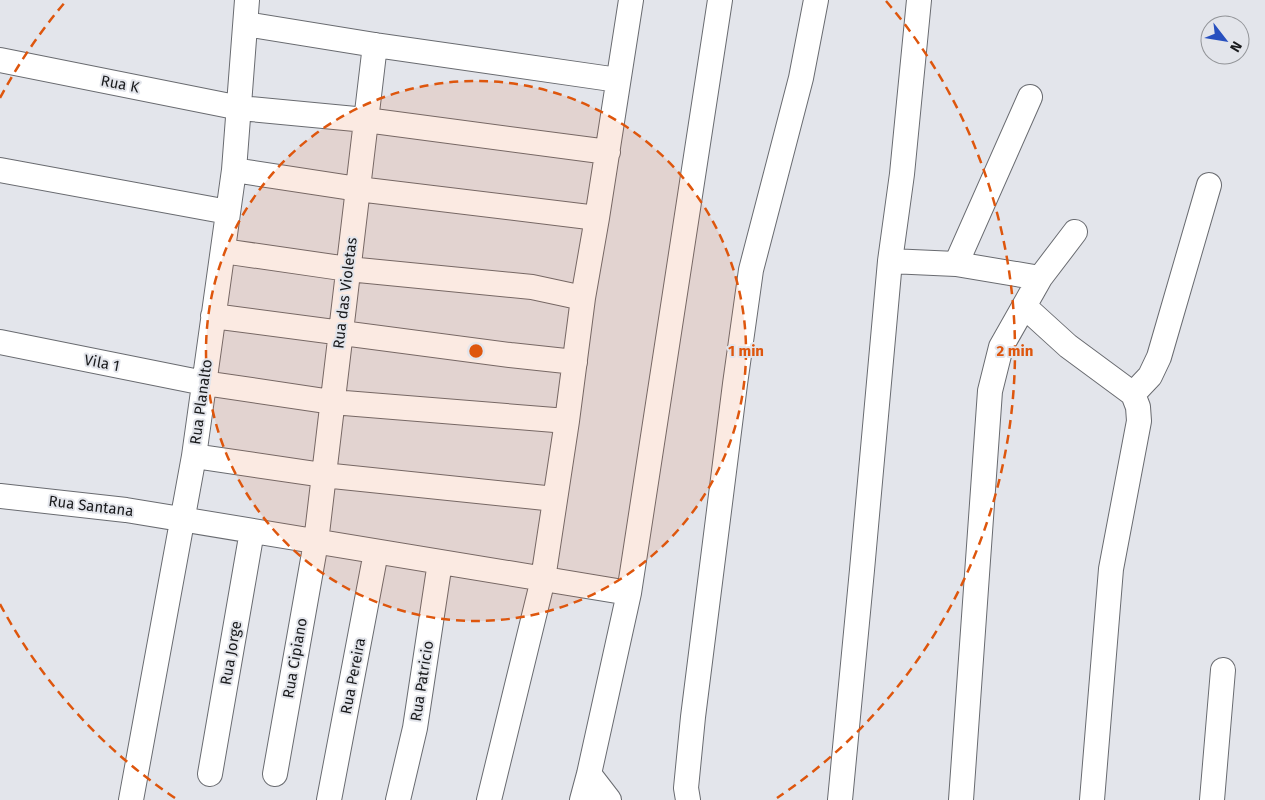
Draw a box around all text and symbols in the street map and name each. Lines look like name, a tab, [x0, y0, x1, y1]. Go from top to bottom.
north arrow	[1200, 15, 1250, 65]
text: N	[1226, 38, 1245, 55]
street label: Rua K	[99, 71, 141, 97]
street label: Rua das Violetas	[329, 236, 361, 350]
centre of rings	[467, 342, 485, 360]
text: 1 min	[728, 342, 764, 360]
text: 2 min	[997, 342, 1033, 360]
street label: Vila 1	[83, 351, 121, 375]
street label: Rua Planalto	[186, 358, 216, 446]
street label: Rua Santana	[47, 492, 135, 520]
street label: Rua Cipiano	[279, 616, 311, 700]
street label: Rua Jorge	[217, 620, 245, 686]
street label: Rua Pereira	[337, 636, 369, 716]
street label: Rua Patricio	[407, 639, 437, 723]

